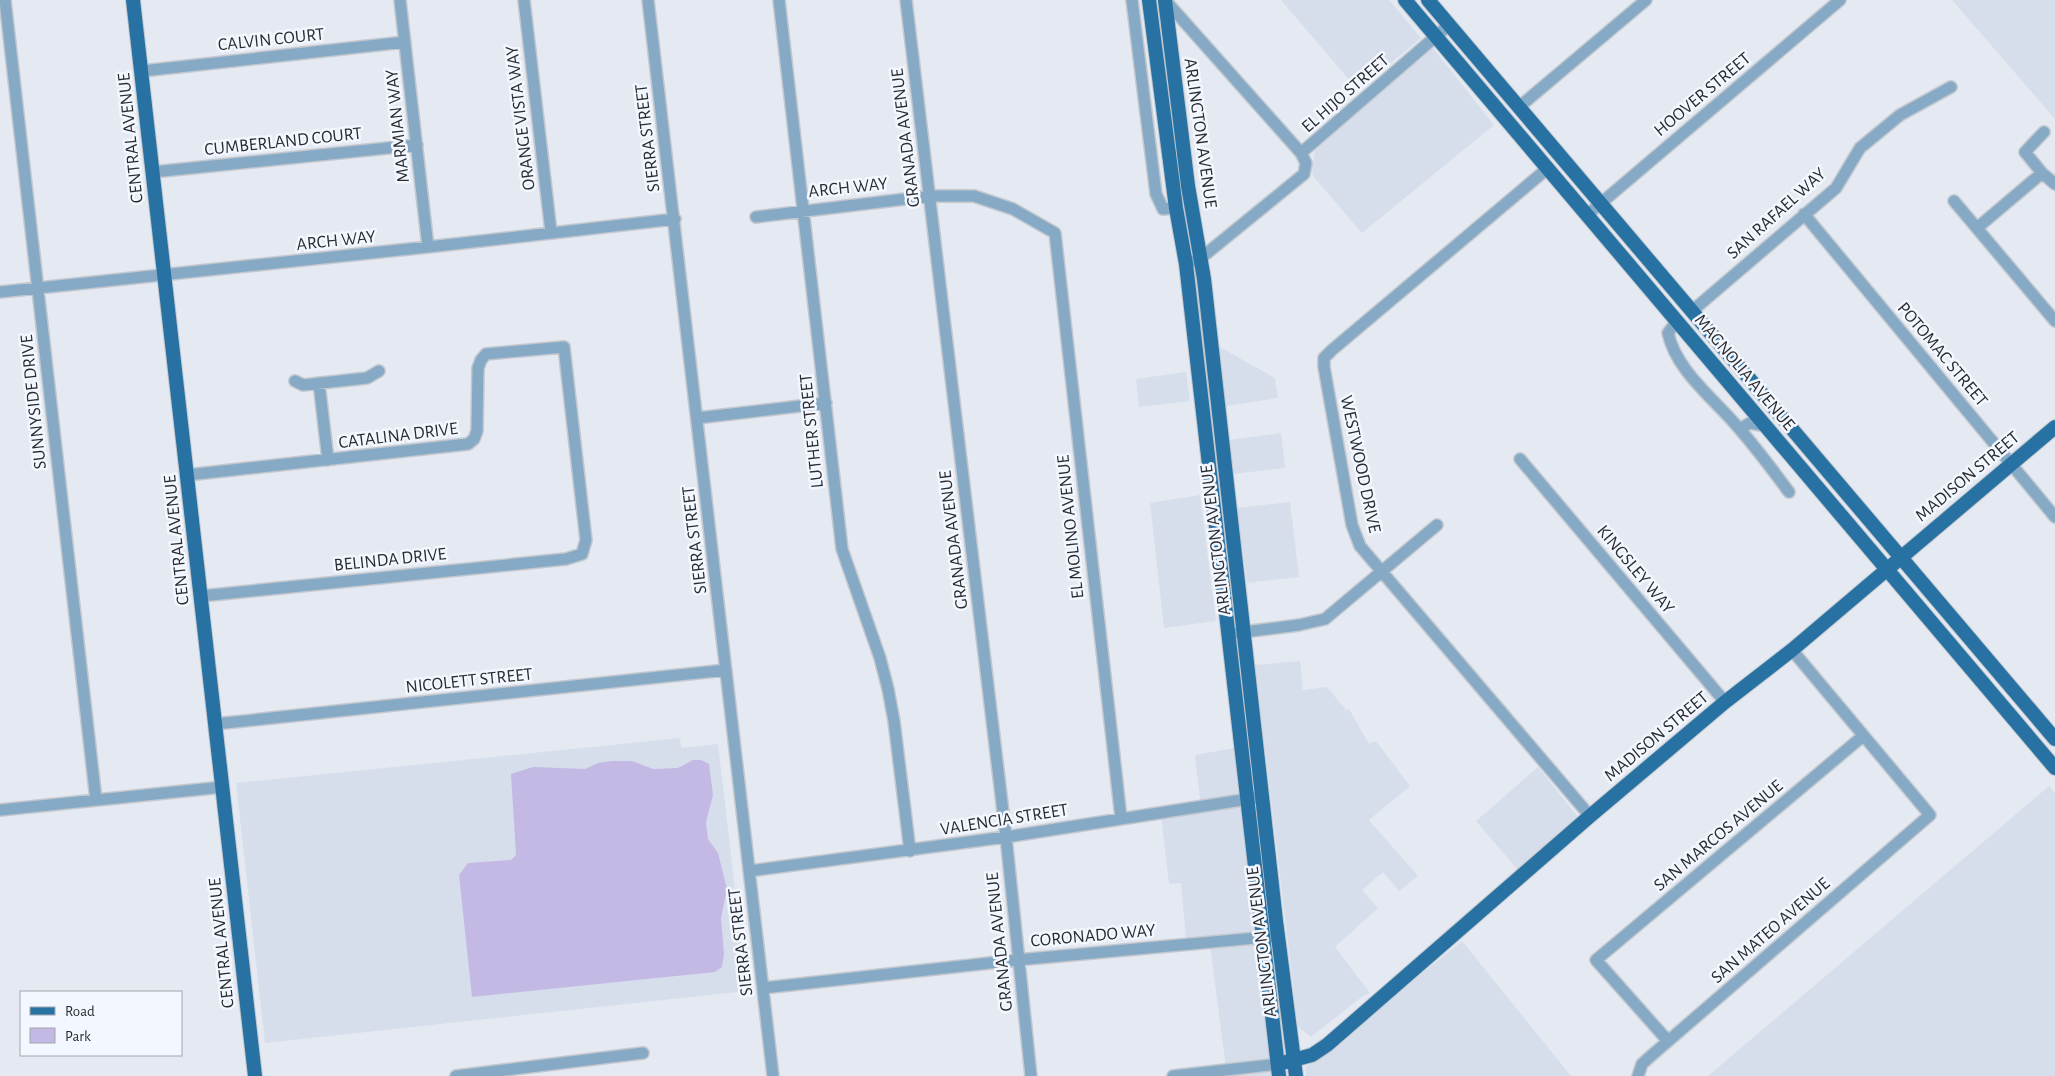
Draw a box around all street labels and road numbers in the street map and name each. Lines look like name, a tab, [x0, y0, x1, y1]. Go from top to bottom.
street label: CALVIN COURT	[217, 25, 325, 55]
street label: ORANGE VISTA WAY	[503, 44, 539, 191]
street label: HOOVER STREET	[1651, 49, 1754, 140]
street label: EL HIJO STREET	[1299, 51, 1393, 136]
street label: ARLINGTON AVENUE	[1181, 57, 1219, 210]
street label: GRANADA AVENUE	[889, 67, 923, 208]
street label: MARMIAN WAY	[383, 68, 413, 184]
street label: CENTRAL AVENUE	[115, 72, 147, 204]
street label: SIERRA STREET	[632, 83, 664, 193]
street label: CUMBERLAND COURT	[204, 125, 363, 159]
street label: SAN RAFAEL WAY	[1724, 165, 1830, 263]
street label: ARCH WAY	[808, 175, 889, 201]
street label: ARCH WAY	[296, 228, 377, 254]
street label: POTOMAC STREET	[1894, 299, 1991, 410]
street label: MAGNOLIA AVENUE	[1691, 311, 1798, 434]
street label: SUNNYSIDE DRIVE	[18, 333, 50, 470]
street label: LUTHER STREET	[797, 373, 827, 489]
street label: WESTWOOD DRIVE	[1337, 394, 1383, 535]
street label: CATALINA DRIVE	[337, 420, 459, 452]
street label: MADISON STREET	[1912, 428, 2023, 525]
street label: EL MOLINO AVENUE	[1054, 454, 1087, 600]
street label: ARLINGTON AVENUE	[1198, 463, 1234, 616]
street label: GRANADA AVENUE	[937, 469, 971, 610]
street label: CENTRAL AVENUE	[161, 474, 193, 606]
street label: SIERRA STREET	[679, 485, 711, 595]
street label: KINGSLEY WAY	[1593, 522, 1678, 618]
street label: BELINDA DRIVE	[333, 545, 447, 575]
street label: NICOLETT STREET	[405, 665, 534, 697]
street label: MADISON STREET	[1601, 688, 1712, 785]
street label: SAN MARCOS AVENUE	[1651, 777, 1787, 895]
street label: VALENCIA STREET	[939, 801, 1069, 839]
street label: ARLINGTON AVENUE	[1244, 865, 1280, 1018]
street label: GRANADA AVENUE	[984, 871, 1016, 1012]
street label: SAN MATEO AVENUE	[1708, 874, 1834, 987]
street label: CENTRAL AVENUE	[206, 877, 238, 1009]
street label: SIERRA STREET	[725, 887, 757, 997]
street label: CORONADO WAY	[1030, 922, 1157, 950]

